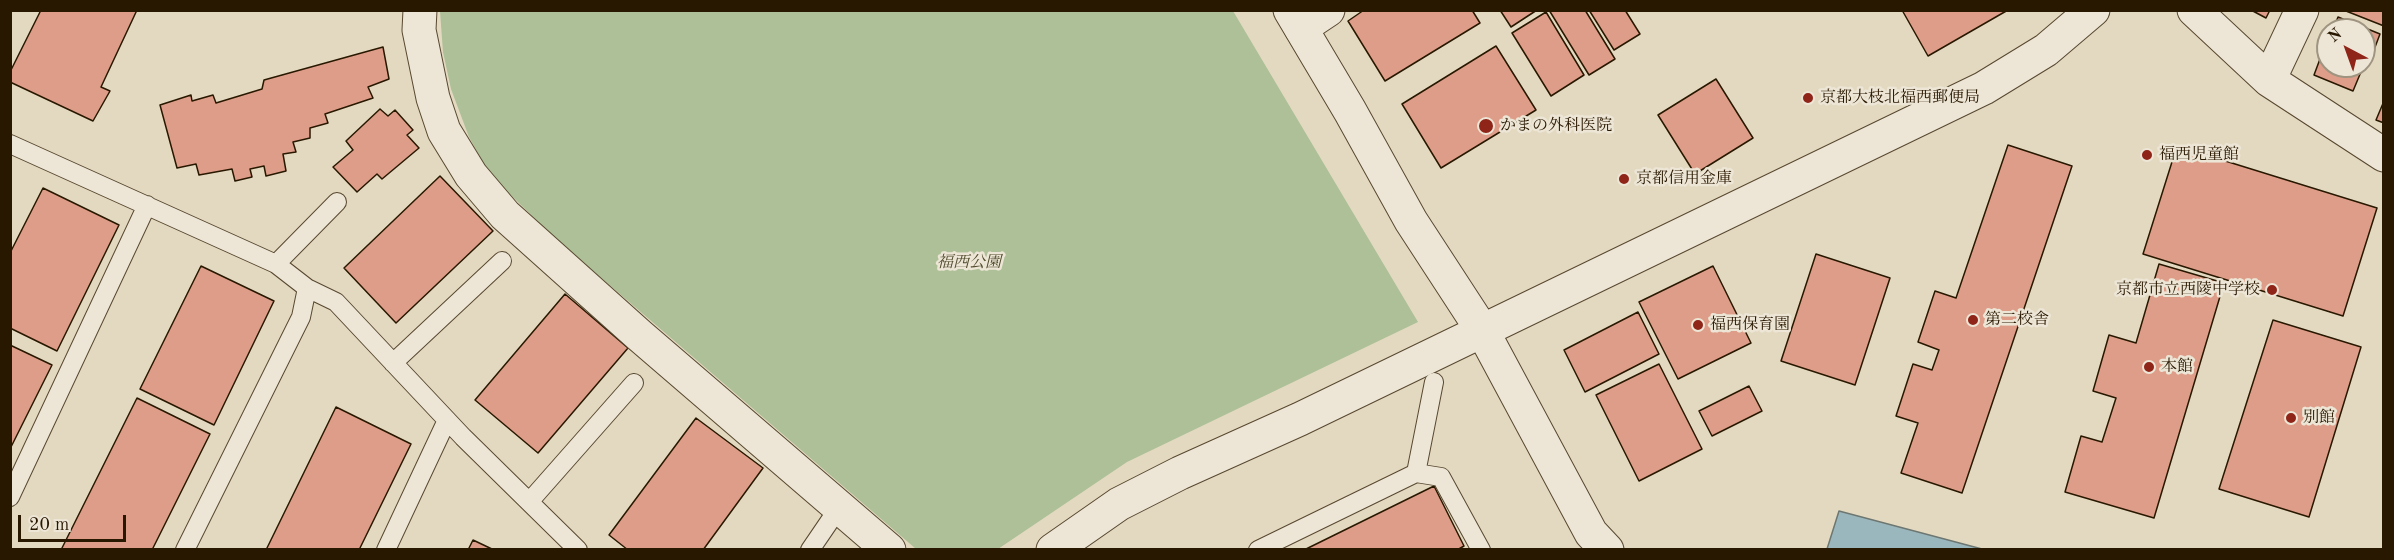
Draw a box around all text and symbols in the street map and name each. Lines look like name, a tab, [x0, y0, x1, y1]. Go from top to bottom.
north arrow	[2316, 18, 2376, 78]
text: N	[2326, 26, 2345, 46]
place label: 京都大枝北福西郵便局	[1820, 88, 1980, 108]
marker: 京都大枝北福西郵便局	[1801, 91, 1815, 105]
place label: かまの外科医院	[1500, 116, 1612, 136]
marker: かまの外科医院	[1477, 117, 1495, 135]
place label: 福西児童館	[2159, 145, 2239, 165]
marker: 福西児童館	[2140, 148, 2154, 162]
place label: 京都信用金庫	[1636, 169, 1732, 189]
marker: 京都信用金庫	[1617, 172, 1631, 186]
park label: 福西公園	[937, 253, 1001, 273]
place label: 京都市立西陵中学校	[2116, 280, 2260, 300]
marker: 京都市立西陵中学校	[2265, 283, 2279, 297]
place label: 第二校舎	[1985, 310, 2049, 330]
marker: 第二校舎	[1966, 313, 1980, 327]
place label: 福西保育園	[1710, 315, 1790, 335]
marker: 福西保育園	[1691, 318, 1705, 332]
place label: 本館	[2161, 357, 2193, 377]
marker: 本館	[2142, 360, 2156, 374]
place label: 別館	[2303, 408, 2335, 428]
marker: 別館	[2284, 411, 2298, 425]
scale bar	[21, 503, 129, 541]
text: 20 m	[29, 516, 69, 534]

